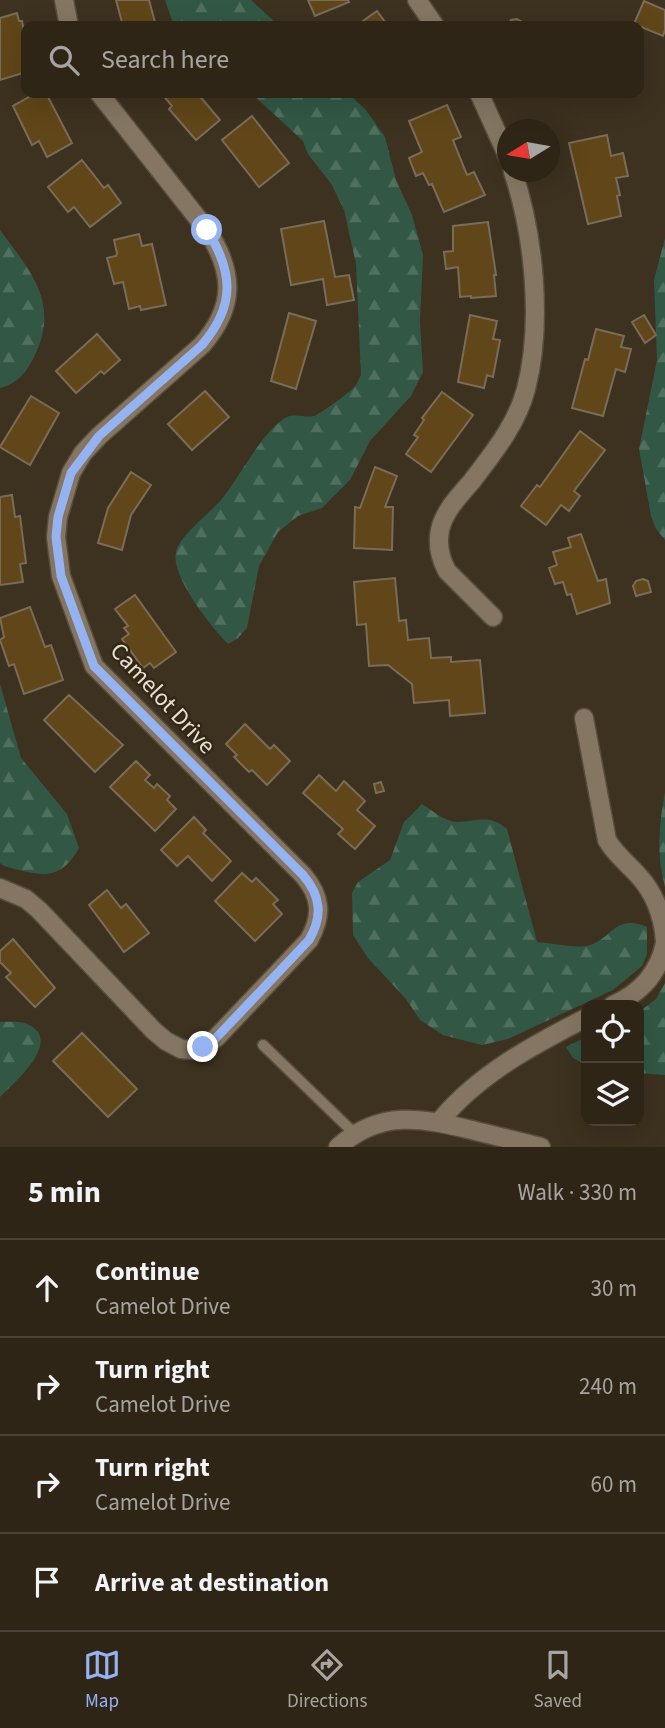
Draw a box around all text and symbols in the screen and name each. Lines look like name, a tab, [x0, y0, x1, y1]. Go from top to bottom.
search box	[21, 21, 644, 98]
icon: search	[45, 41, 83, 79]
text: Search here	[101, 41, 229, 78]
north arrow	[497, 119, 560, 182]
route start	[191, 214, 222, 245]
street label: Camelot Drive	[102, 635, 224, 762]
map controls	[581, 1000, 644, 1126]
button: locate	[581, 1000, 644, 1063]
route end	[187, 1031, 218, 1062]
button: layers	[581, 1063, 644, 1126]
text: 5 min	[28, 1171, 101, 1214]
text: Walk · 330 m	[518, 1176, 637, 1209]
text: Continue	[95, 1253, 200, 1290]
icon: ahead	[28, 1269, 66, 1307]
text: 30 m	[590, 1272, 637, 1305]
text: Camelot Drive	[95, 1290, 230, 1323]
text: Turn right	[95, 1351, 210, 1388]
icon: right	[28, 1367, 66, 1405]
text: 240 m	[579, 1370, 637, 1403]
text: Camelot Drive	[95, 1388, 230, 1421]
text: Turn right	[95, 1449, 210, 1486]
icon: right	[28, 1465, 66, 1503]
text: 60 m	[590, 1468, 637, 1501]
text: Camelot Drive	[95, 1486, 230, 1519]
icon: arrive	[28, 1563, 66, 1601]
text: Arrive at destination	[95, 1564, 329, 1601]
tab: Map	[83, 1646, 121, 1715]
tab: Directions	[287, 1646, 367, 1715]
tab: Saved	[533, 1646, 582, 1715]

